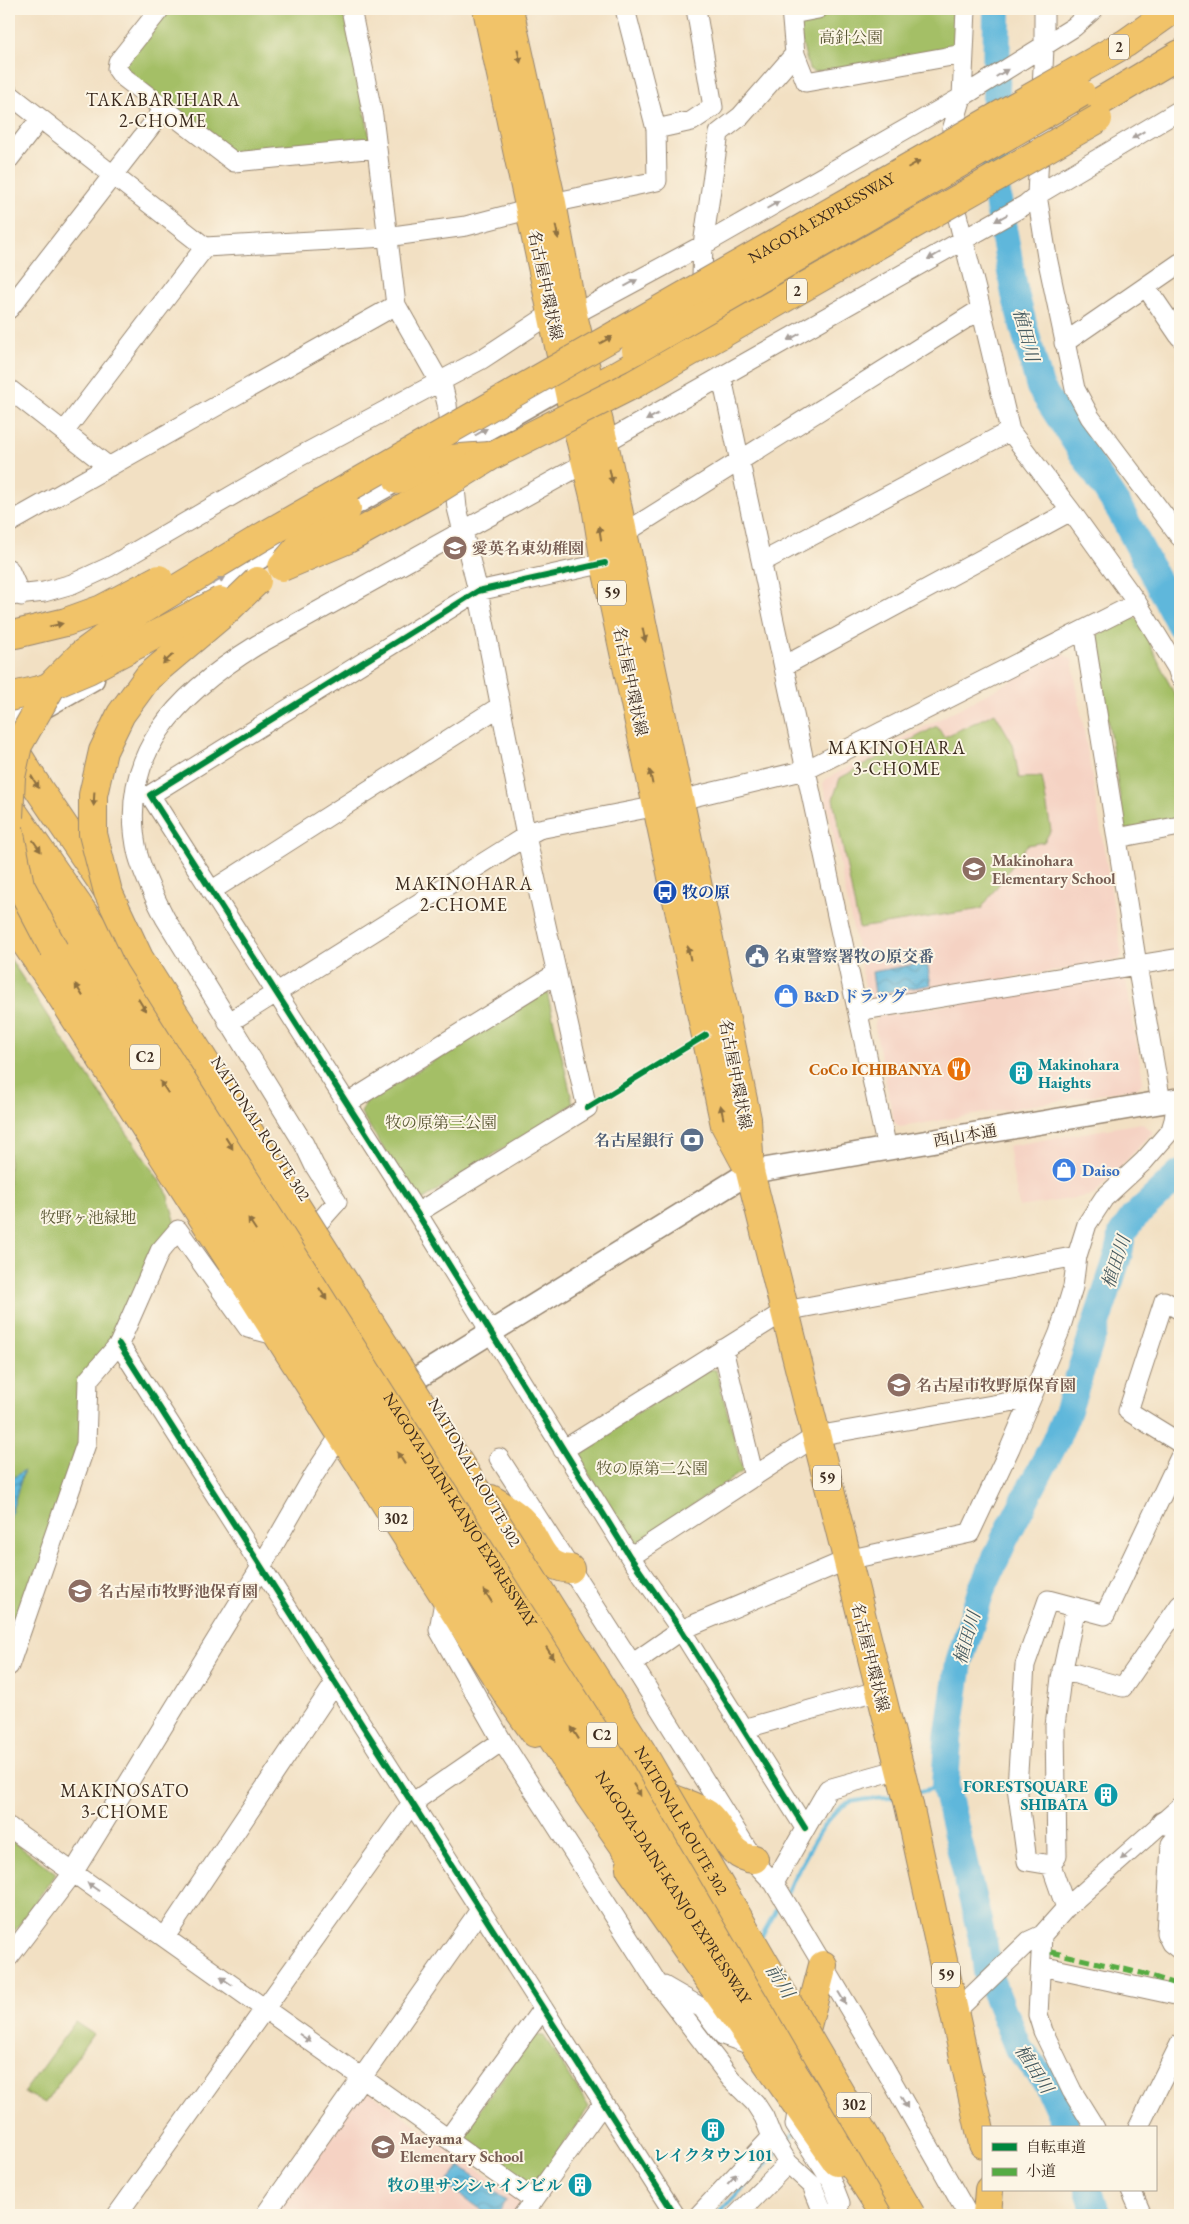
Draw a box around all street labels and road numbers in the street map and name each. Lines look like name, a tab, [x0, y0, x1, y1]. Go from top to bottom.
road number: 2	[1109, 34, 1129, 60]
street label: NAGOYA EXPRESSWAY	[744, 167, 899, 268]
street label: 名古屋中環状線	[524, 228, 567, 342]
road number: 2	[787, 278, 807, 304]
road number: 59	[598, 580, 626, 606]
street label: 名古屋中環状線	[609, 624, 652, 738]
street label: 名古屋中環状線	[715, 1017, 757, 1131]
road number: C2	[130, 1044, 160, 1070]
street label: NATIONAL ROUTE 302	[206, 1052, 315, 1205]
street label: 西山本通	[932, 1120, 998, 1151]
street label: NAGOYA-DAINI-KANJO EXPRESSWAY	[378, 1388, 542, 1631]
street label: NATIONAL ROUTE 302	[423, 1394, 526, 1551]
road number: 59	[813, 1466, 841, 1490]
road number: 302	[378, 1506, 414, 1532]
street label: 名古屋中環状線	[847, 1600, 894, 1714]
road number: C2	[587, 1722, 617, 1748]
street label: NATIONAL ROUTE 302	[630, 1742, 733, 1899]
street label: NAGOYA-DAINI-KANJO EXPRESSWAY	[591, 1767, 757, 2008]
road number: 59	[932, 1962, 960, 1988]
road number: 302	[836, 2092, 872, 2118]

